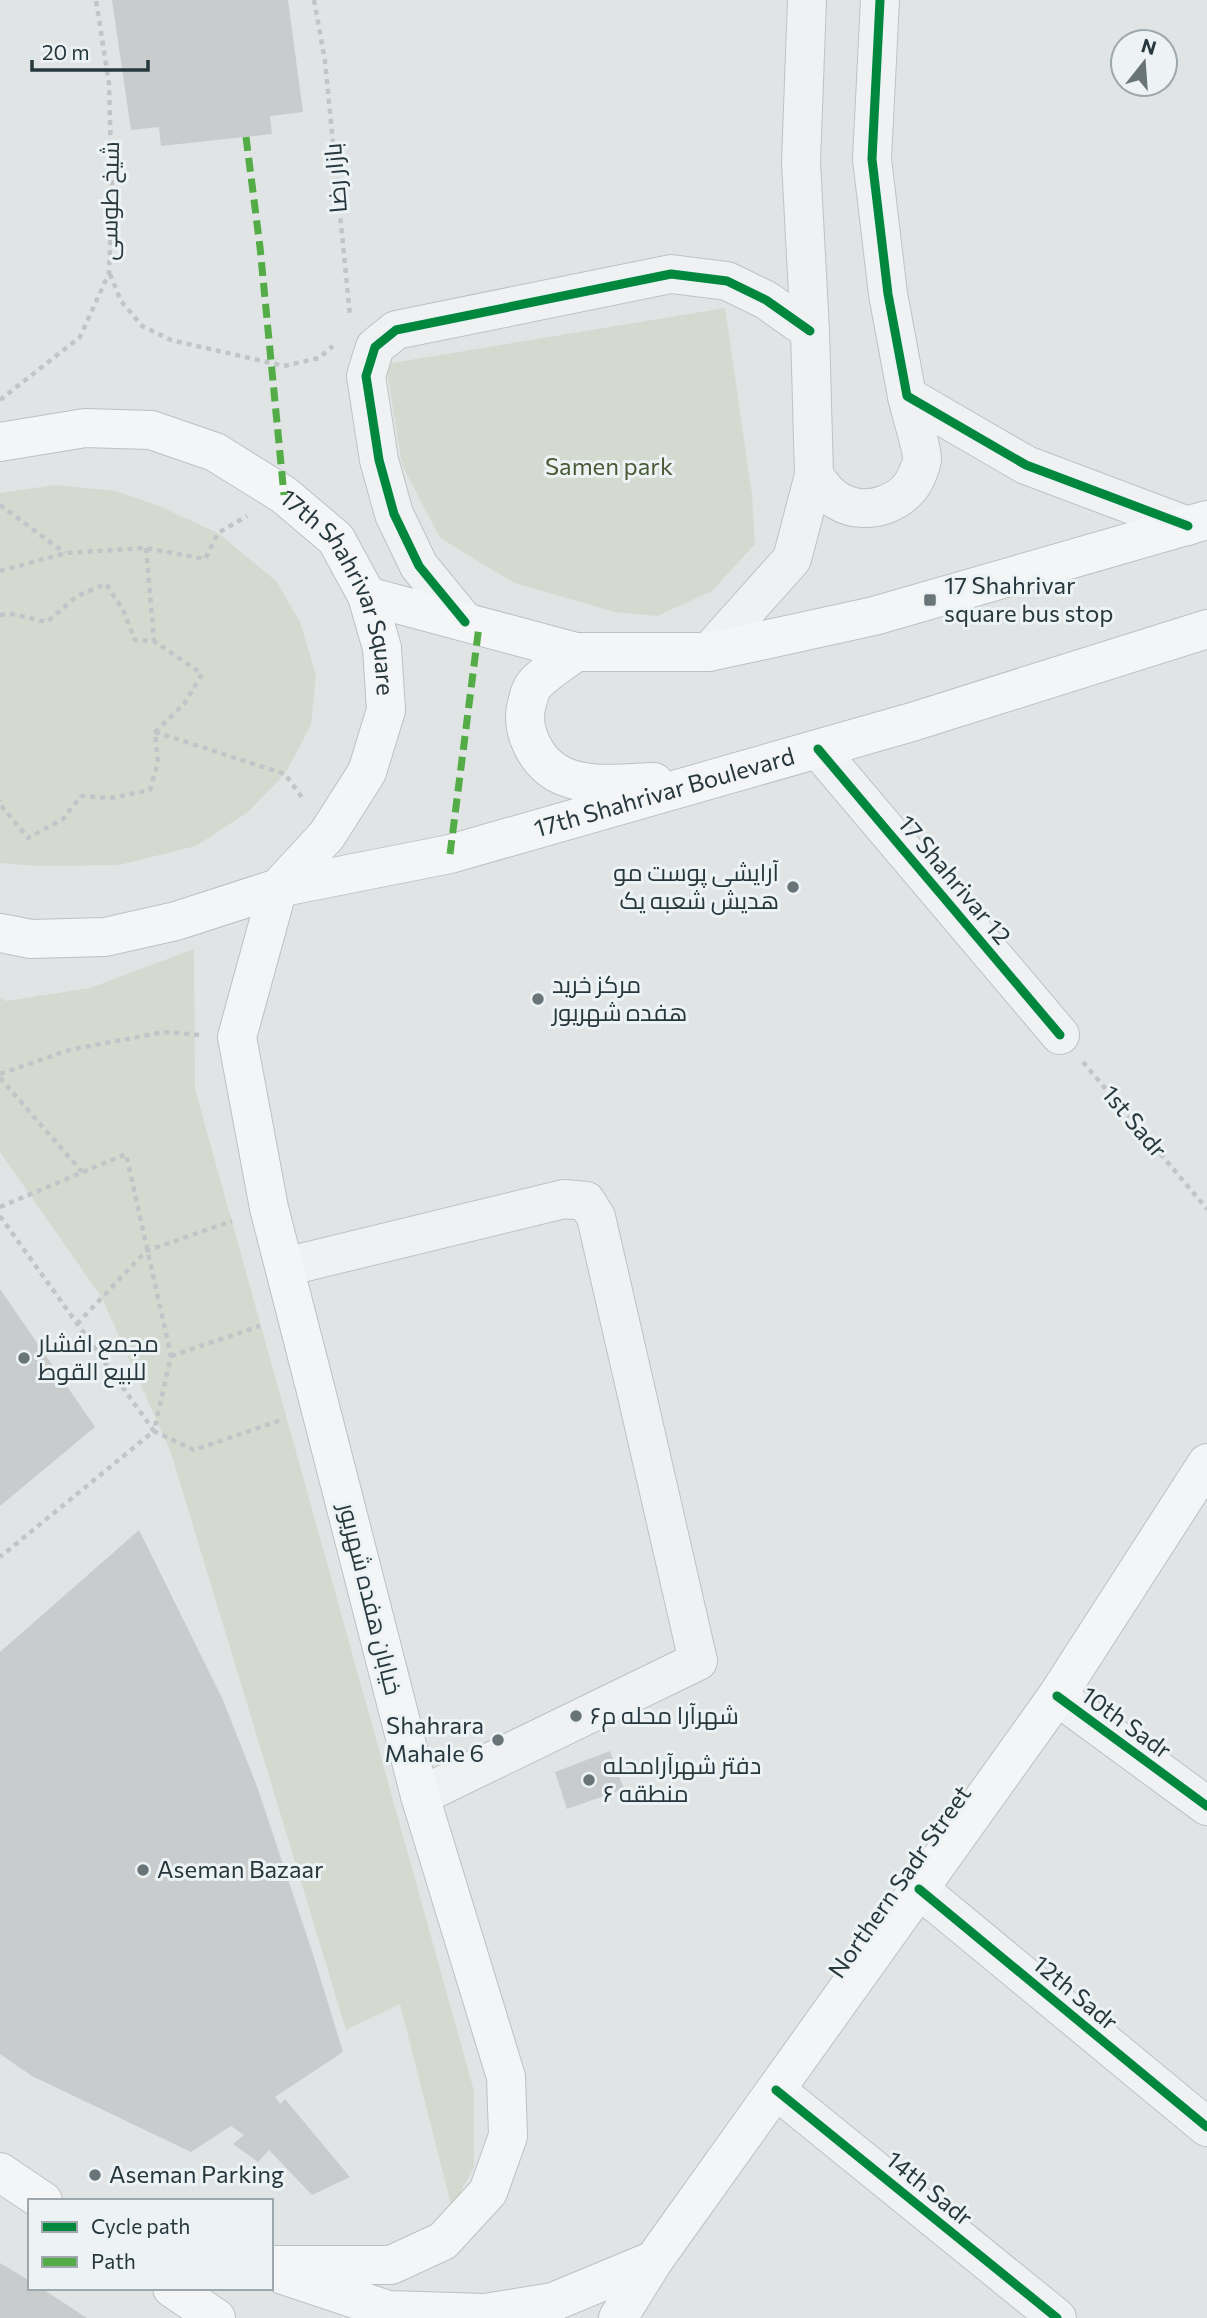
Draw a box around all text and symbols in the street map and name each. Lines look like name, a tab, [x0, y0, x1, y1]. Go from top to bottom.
scale bar	[32, 28, 147, 72]
north arrow	[1109, 28, 1179, 98]
text: N	[1139, 33, 1159, 59]
text: 20 m	[42, 39, 90, 64]
street label: شیخ طوسی	[93, 141, 127, 261]
street label: بازار رضا	[317, 142, 352, 214]
park label: Samen park	[545, 451, 673, 480]
street label: 17th Shahrivar Square	[275, 482, 401, 696]
place label: 17 Shahrivar square bus stop	[944, 570, 1114, 627]
marker: 17 Shahrivar square bus stop	[922, 592, 938, 608]
street label: 17th Shahrivar Boulevard	[530, 740, 797, 842]
street label: 17 Shahrivar 12	[893, 809, 1018, 950]
place label: آرایشی پوست مو هدیش شعبه یک	[613, 857, 780, 915]
marker: آرایشی پوست مو هدیش شعبه یک	[785, 879, 801, 895]
place label: مرکز خرید هفده شهریور	[550, 969, 687, 1027]
marker: مرکز خرید هفده شهریور	[530, 991, 546, 1007]
street label: 1st Sadr	[1097, 1079, 1174, 1163]
place label: مجمع افشار للبيع القوط	[36, 1328, 159, 1388]
marker: مجمع افشار للبيع القوط	[16, 1350, 32, 1366]
street label: خیابان هفده شهریور	[332, 1498, 409, 1698]
street label: 10th Sadr	[1076, 1679, 1178, 1764]
place label: شهرآرا محله م۶	[590, 1700, 739, 1732]
marker: شهرآرا محله م۶	[568, 1708, 584, 1724]
place label: Shahrara Mahale 6	[384, 1710, 484, 1767]
marker: Shahrara Mahale 6	[490, 1732, 506, 1748]
place label: دفتر شهرآرامحله منطقه ۶	[603, 1750, 761, 1807]
marker: دفتر شهرآرامحله منطقه ۶	[581, 1772, 597, 1788]
street label: Northern Sadr Street	[821, 1779, 976, 1983]
place label: Aseman Bazaar	[157, 1854, 324, 1883]
marker: Aseman Bazaar	[135, 1862, 151, 1878]
street label: 12th Sadr	[1028, 1948, 1125, 2036]
street label: 14th Sadr	[881, 2144, 979, 2232]
place label: Aseman Parking	[109, 2159, 284, 2188]
marker: Aseman Parking	[87, 2167, 103, 2183]
legend	[28, 2199, 273, 2290]
text: Cycle path	[91, 2213, 190, 2238]
text: Path	[91, 2248, 136, 2273]

